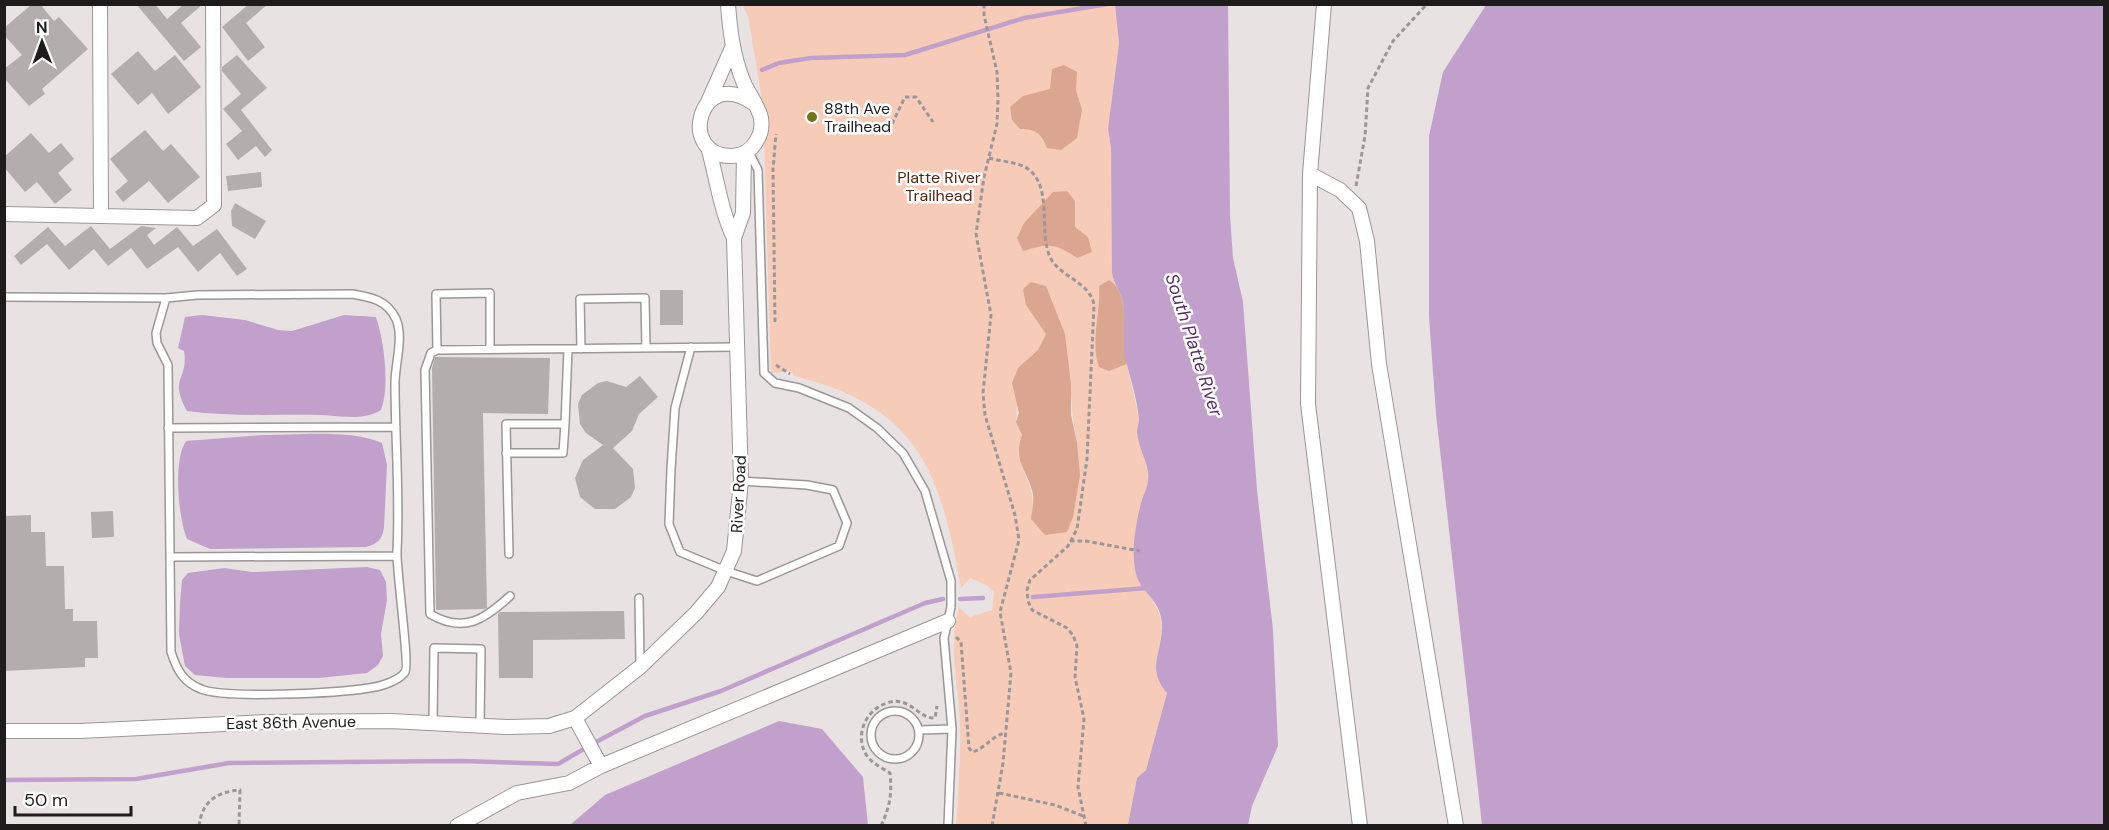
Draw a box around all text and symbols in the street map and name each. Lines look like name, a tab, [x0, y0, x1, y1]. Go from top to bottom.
north arrow	[12, 12, 72, 72]
text: N	[36, 17, 48, 38]
place label: 88th Ave Trailhead	[824, 98, 891, 137]
marker: 88th Ave Trailhead	[805, 110, 819, 124]
park label: Platte River Trailhead	[897, 167, 981, 206]
water label: South Platte River	[1160, 271, 1229, 421]
street label: River Road	[726, 455, 751, 533]
street label: East 86th Avenue	[226, 711, 356, 734]
scale bar	[15, 779, 130, 817]
text: 50 m	[24, 788, 68, 812]

